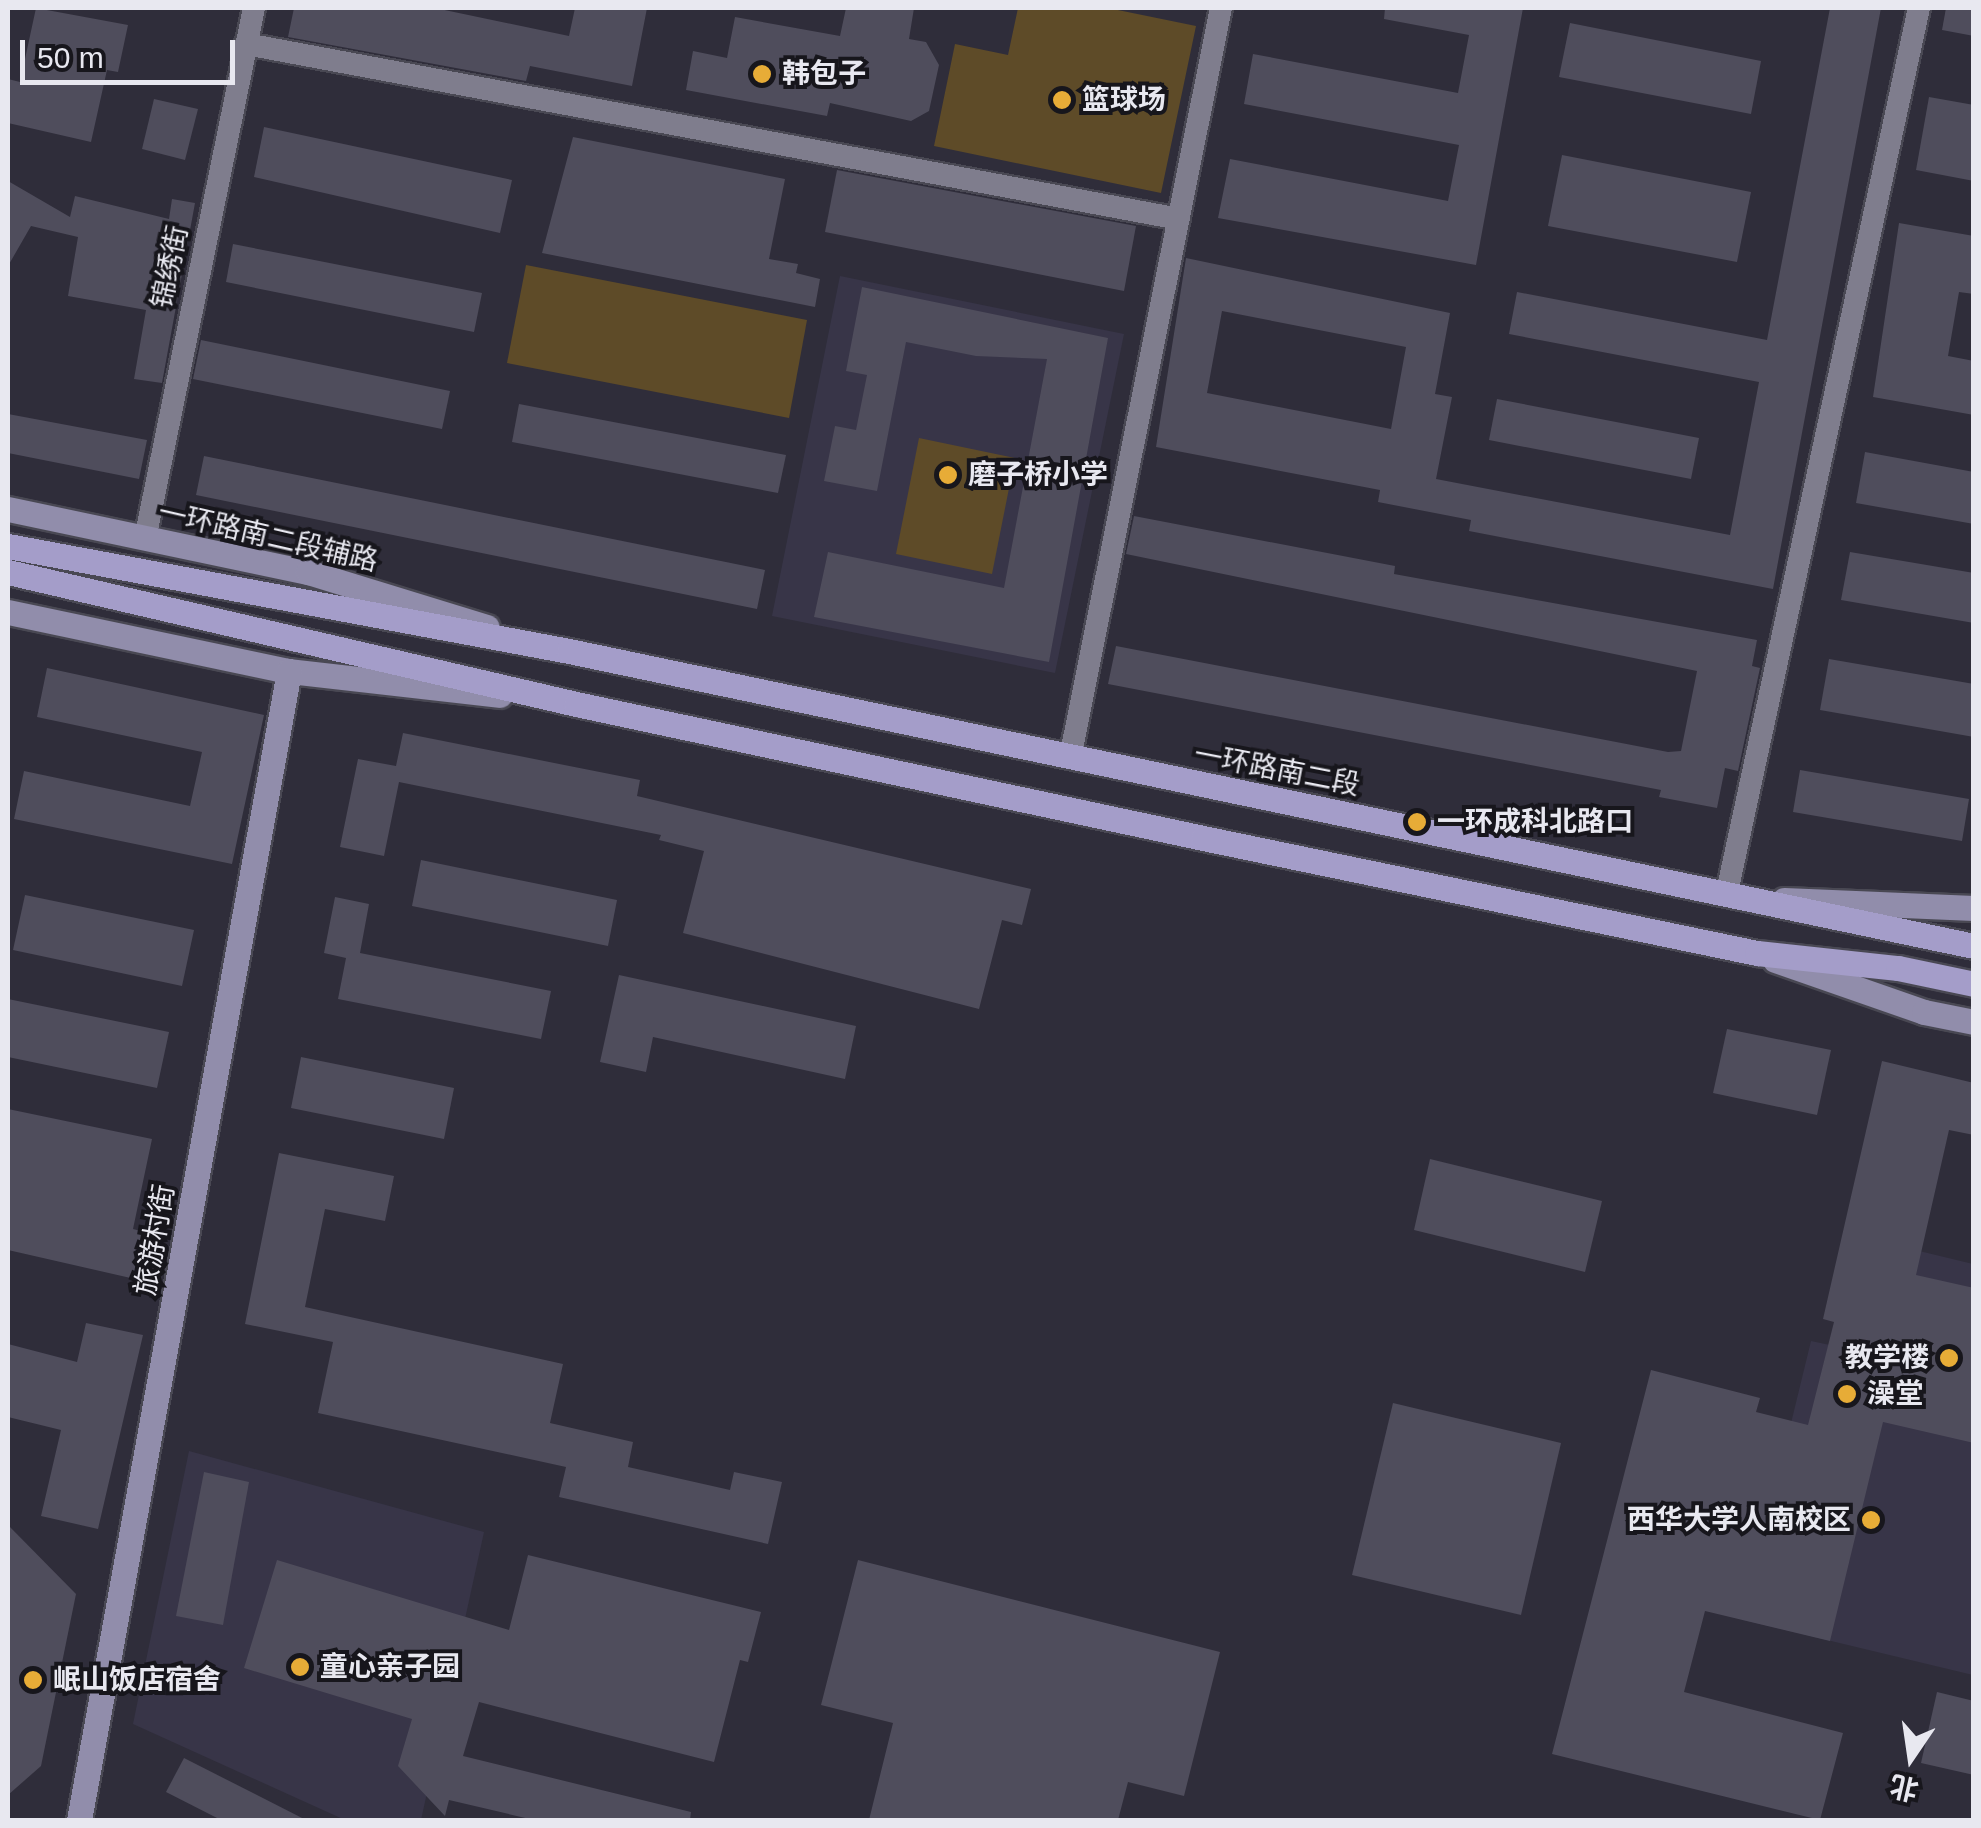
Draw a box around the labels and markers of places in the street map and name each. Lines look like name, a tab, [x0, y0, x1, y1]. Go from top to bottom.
place label: 韩包子	[782, 57, 866, 91]
marker: 韩包子	[751, 63, 773, 85]
place label: 篮球场	[1082, 83, 1166, 117]
marker: 篮球场	[1051, 89, 1073, 111]
place label: 磨子桥小学	[968, 458, 1108, 492]
marker: 磨子桥小学	[937, 464, 959, 486]
place label: 一环成科北路口	[1437, 805, 1633, 839]
marker: 一环成科北路口	[1406, 811, 1428, 833]
place label: 教学楼	[1845, 1341, 1929, 1375]
marker: 教学楼	[1938, 1347, 1960, 1369]
place label: 澡堂	[1867, 1377, 1923, 1411]
marker: 澡堂	[1836, 1383, 1858, 1405]
place label: 西华大学人南校区	[1627, 1503, 1851, 1537]
marker: 西华大学人南校区	[1860, 1509, 1882, 1531]
place label: 童心亲子园	[320, 1650, 460, 1684]
marker: 童心亲子园	[289, 1656, 311, 1678]
place label: 岷山饭店宿舍	[53, 1663, 221, 1697]
marker: 岷山饭店宿舍	[22, 1669, 44, 1691]

